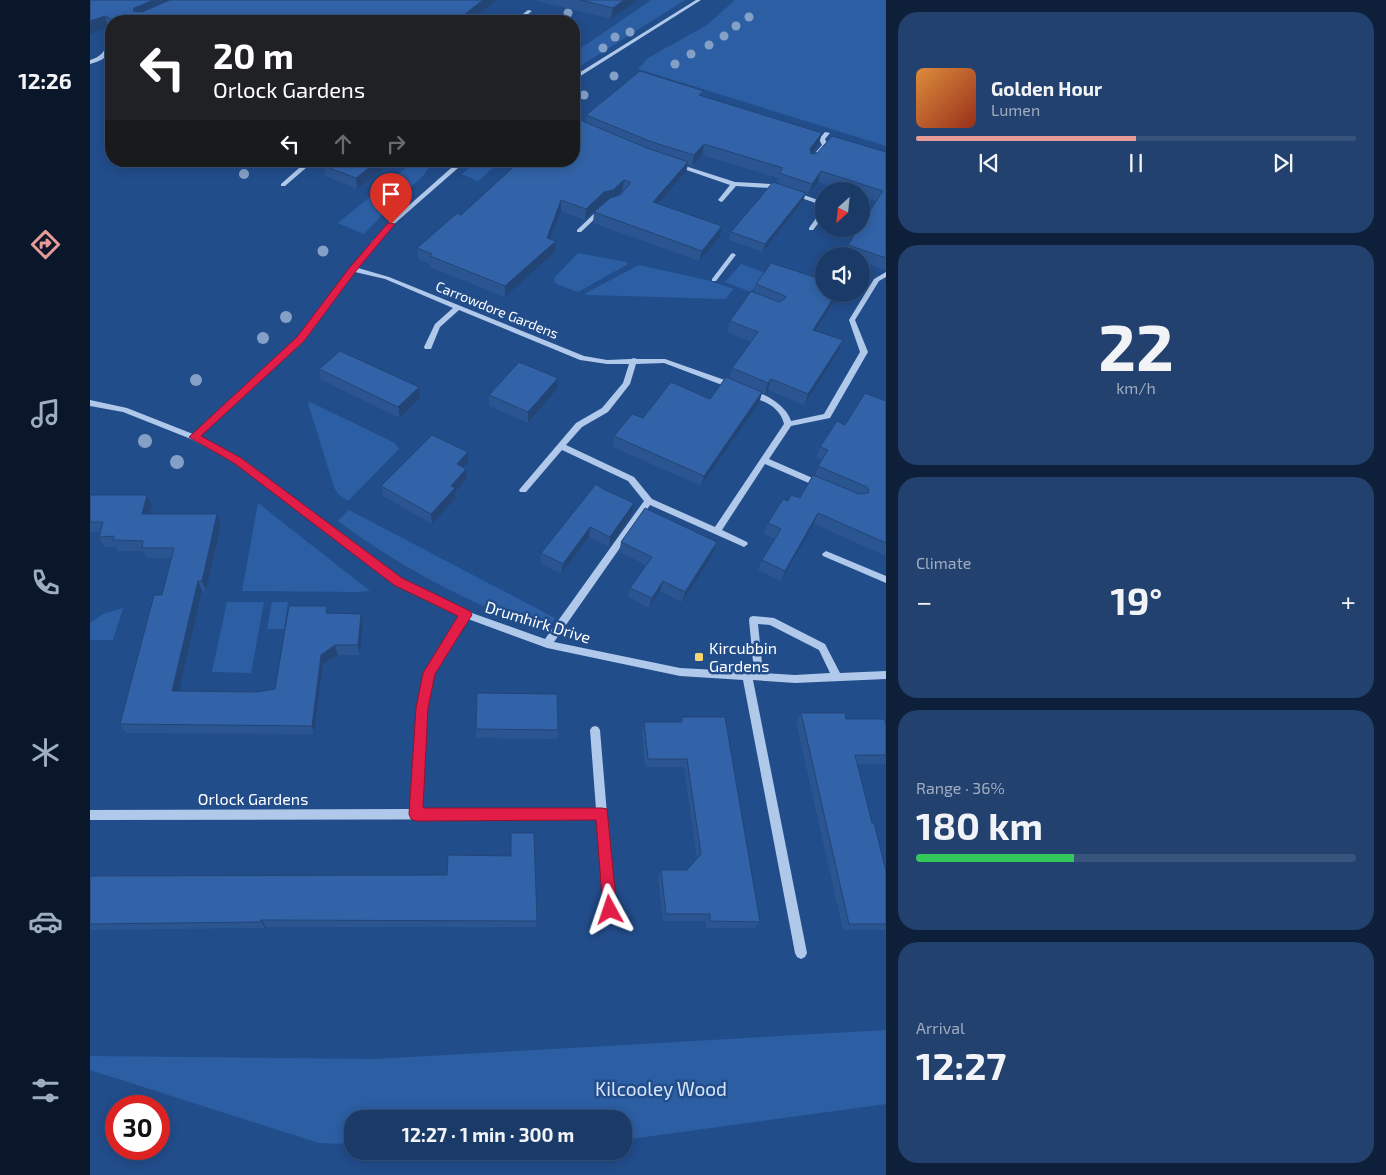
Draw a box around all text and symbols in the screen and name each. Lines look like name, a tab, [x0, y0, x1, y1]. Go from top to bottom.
text: 20 m	[213, 34, 294, 76]
icon: left	[130, 35, 195, 100]
text: 12:26	[18, 67, 72, 93]
text: Orlock Gardens	[213, 76, 365, 102]
text: Golden Hour	[991, 77, 1102, 100]
text: Lumen	[991, 100, 1040, 119]
icon: left	[276, 130, 304, 158]
icon: ahead	[329, 130, 357, 158]
icon: right	[382, 130, 410, 158]
icon: previous	[975, 149, 1003, 177]
icon: pause	[1122, 149, 1150, 177]
icon: next	[1269, 149, 1297, 177]
pin	[370, 173, 412, 224]
icon: arrive	[377, 180, 405, 208]
north arrow	[815, 182, 870, 238]
map controls	[815, 182, 870, 302]
icon: directions	[28, 227, 63, 262]
button: sound	[815, 247, 870, 302]
street label: Carrowdore Gardens	[433, 277, 561, 342]
text: 22	[1098, 306, 1174, 384]
text: km/h	[1116, 378, 1156, 397]
icon: music	[28, 396, 63, 431]
text: Climate	[916, 553, 971, 572]
icon: phone	[28, 565, 63, 600]
text: 19°	[1111, 577, 1162, 623]
text: −	[916, 584, 932, 618]
text: +	[1341, 584, 1356, 618]
street label: Drumhirk Drive	[483, 596, 593, 647]
place label: Kircubbin Gardens	[709, 638, 777, 675]
marker: Kircubbin Gardens	[693, 651, 705, 663]
icon: climate	[28, 735, 63, 770]
text: Range · 36%	[916, 778, 1005, 797]
street label: Orlock Gardens	[198, 789, 308, 808]
text: 180 km	[916, 802, 1043, 848]
position arrow	[583, 883, 635, 935]
icon: car	[28, 904, 63, 939]
text: Arrival	[916, 1018, 965, 1037]
text: 12:27	[916, 1042, 1006, 1088]
icon: filters	[28, 1073, 63, 1108]
park label: Kilcooley Wood	[595, 1077, 727, 1100]
speed limit sign: 30	[105, 1095, 170, 1160]
text: 12:27 · 1 min · 300 m	[402, 1123, 574, 1146]

